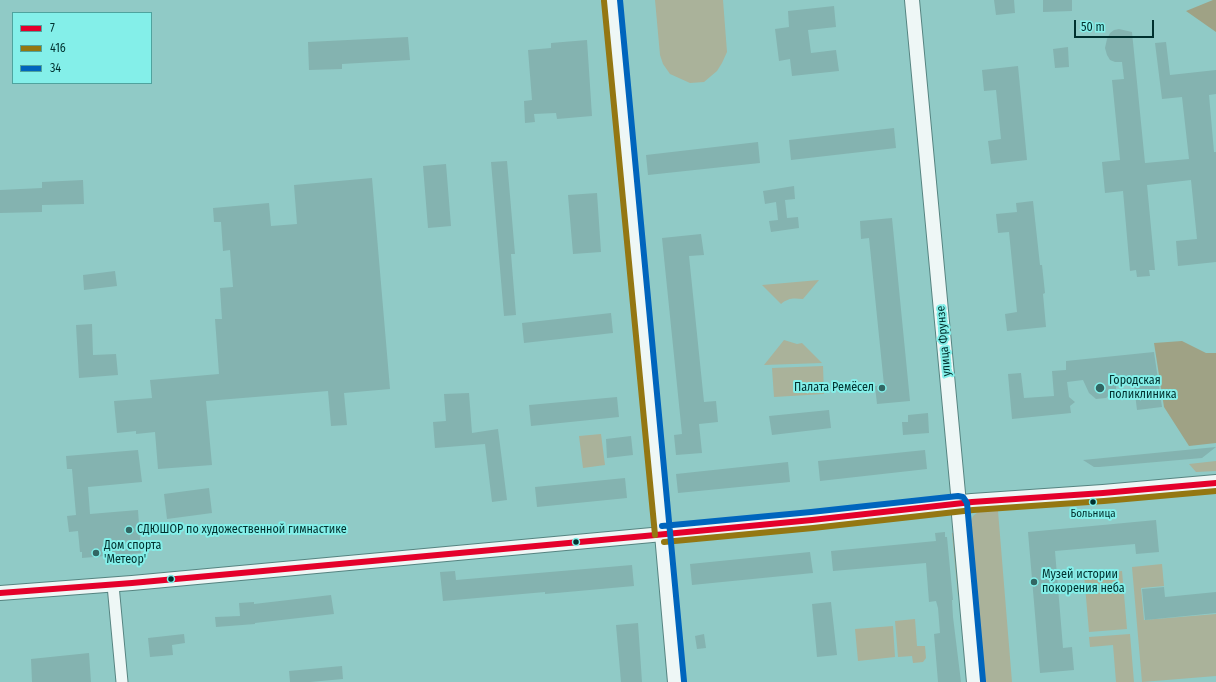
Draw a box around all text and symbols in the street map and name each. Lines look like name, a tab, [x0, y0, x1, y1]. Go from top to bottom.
legend	[12, 12, 152, 84]
scale bar	[1076, 12, 1156, 38]
text: 50 m	[1081, 20, 1105, 34]
text: 7	[50, 21, 55, 35]
text: 416	[50, 41, 66, 55]
text: 34	[50, 61, 61, 75]
street label: улица Фрунзе	[934, 305, 954, 377]
place label: Городская поликлиника	[1109, 374, 1177, 402]
place label: Палата Ремёсел	[794, 381, 874, 395]
marker: Городская поликлиника	[1094, 382, 1106, 394]
marker: Палата Ремёсел	[877, 383, 887, 393]
marker: Больница	[1088, 497, 1098, 507]
place label: Больница	[1070, 507, 1116, 521]
place label: СДЮШОР по художественной гимнастике	[137, 523, 347, 537]
marker: СДЮШОР по художественной гимнастике	[124, 525, 134, 535]
unlabelled marker	[571, 537, 581, 547]
place label: Дом спорта 'Метеор'	[104, 539, 161, 567]
marker: Дом спорта 'Метеор'	[91, 548, 101, 558]
place label: Музей истории покорения неба	[1042, 568, 1125, 596]
unlabelled marker	[166, 574, 176, 584]
marker: Музей истории покорения неба	[1029, 577, 1039, 587]

